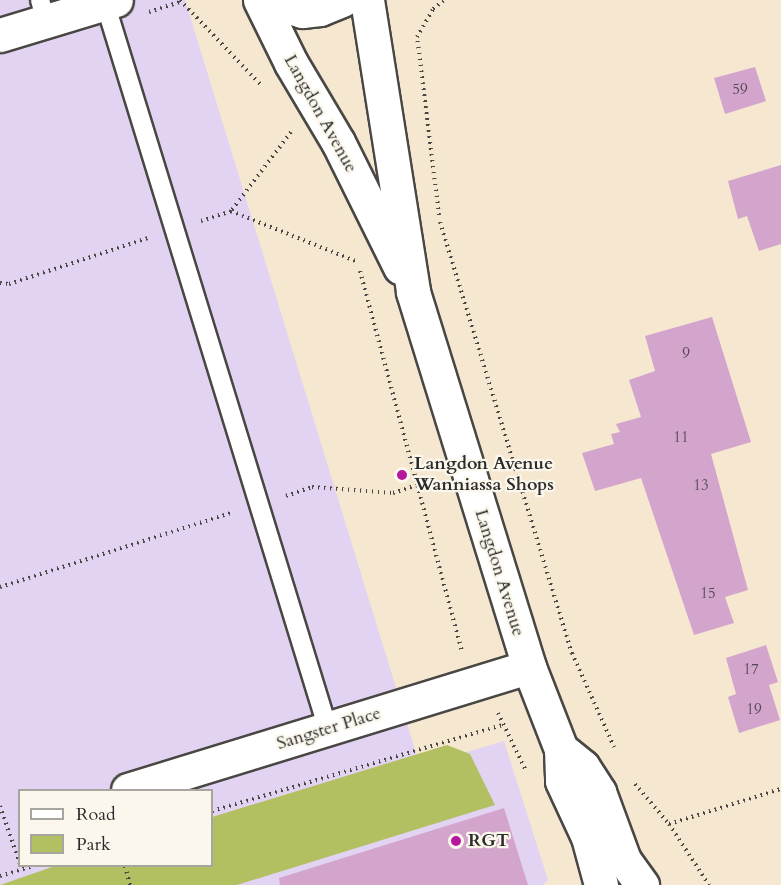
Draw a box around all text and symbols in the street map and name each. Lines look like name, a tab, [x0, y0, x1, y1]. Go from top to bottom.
street label: Langdon Avenue	[279, 51, 361, 177]
house number: 59	[732, 81, 748, 99]
house number: 9	[682, 345, 690, 363]
house number: 11	[673, 429, 689, 447]
place label: Langdon Avenue Wanniassa Shops	[414, 454, 554, 496]
marker: Langdon Avenue Wanniassa Shops	[395, 468, 409, 482]
house number: 13	[693, 477, 709, 495]
street label: Langdon Avenue	[469, 507, 529, 639]
house number: 15	[700, 585, 716, 603]
house number: 17	[743, 661, 759, 679]
house number: 19	[746, 701, 762, 719]
street label: Sangster Place	[274, 703, 384, 755]
legend	[18, 789, 213, 867]
text: Road	[76, 802, 116, 827]
place label: RGT	[468, 830, 509, 852]
text: Park	[76, 832, 111, 857]
marker: RGT	[449, 834, 463, 848]

